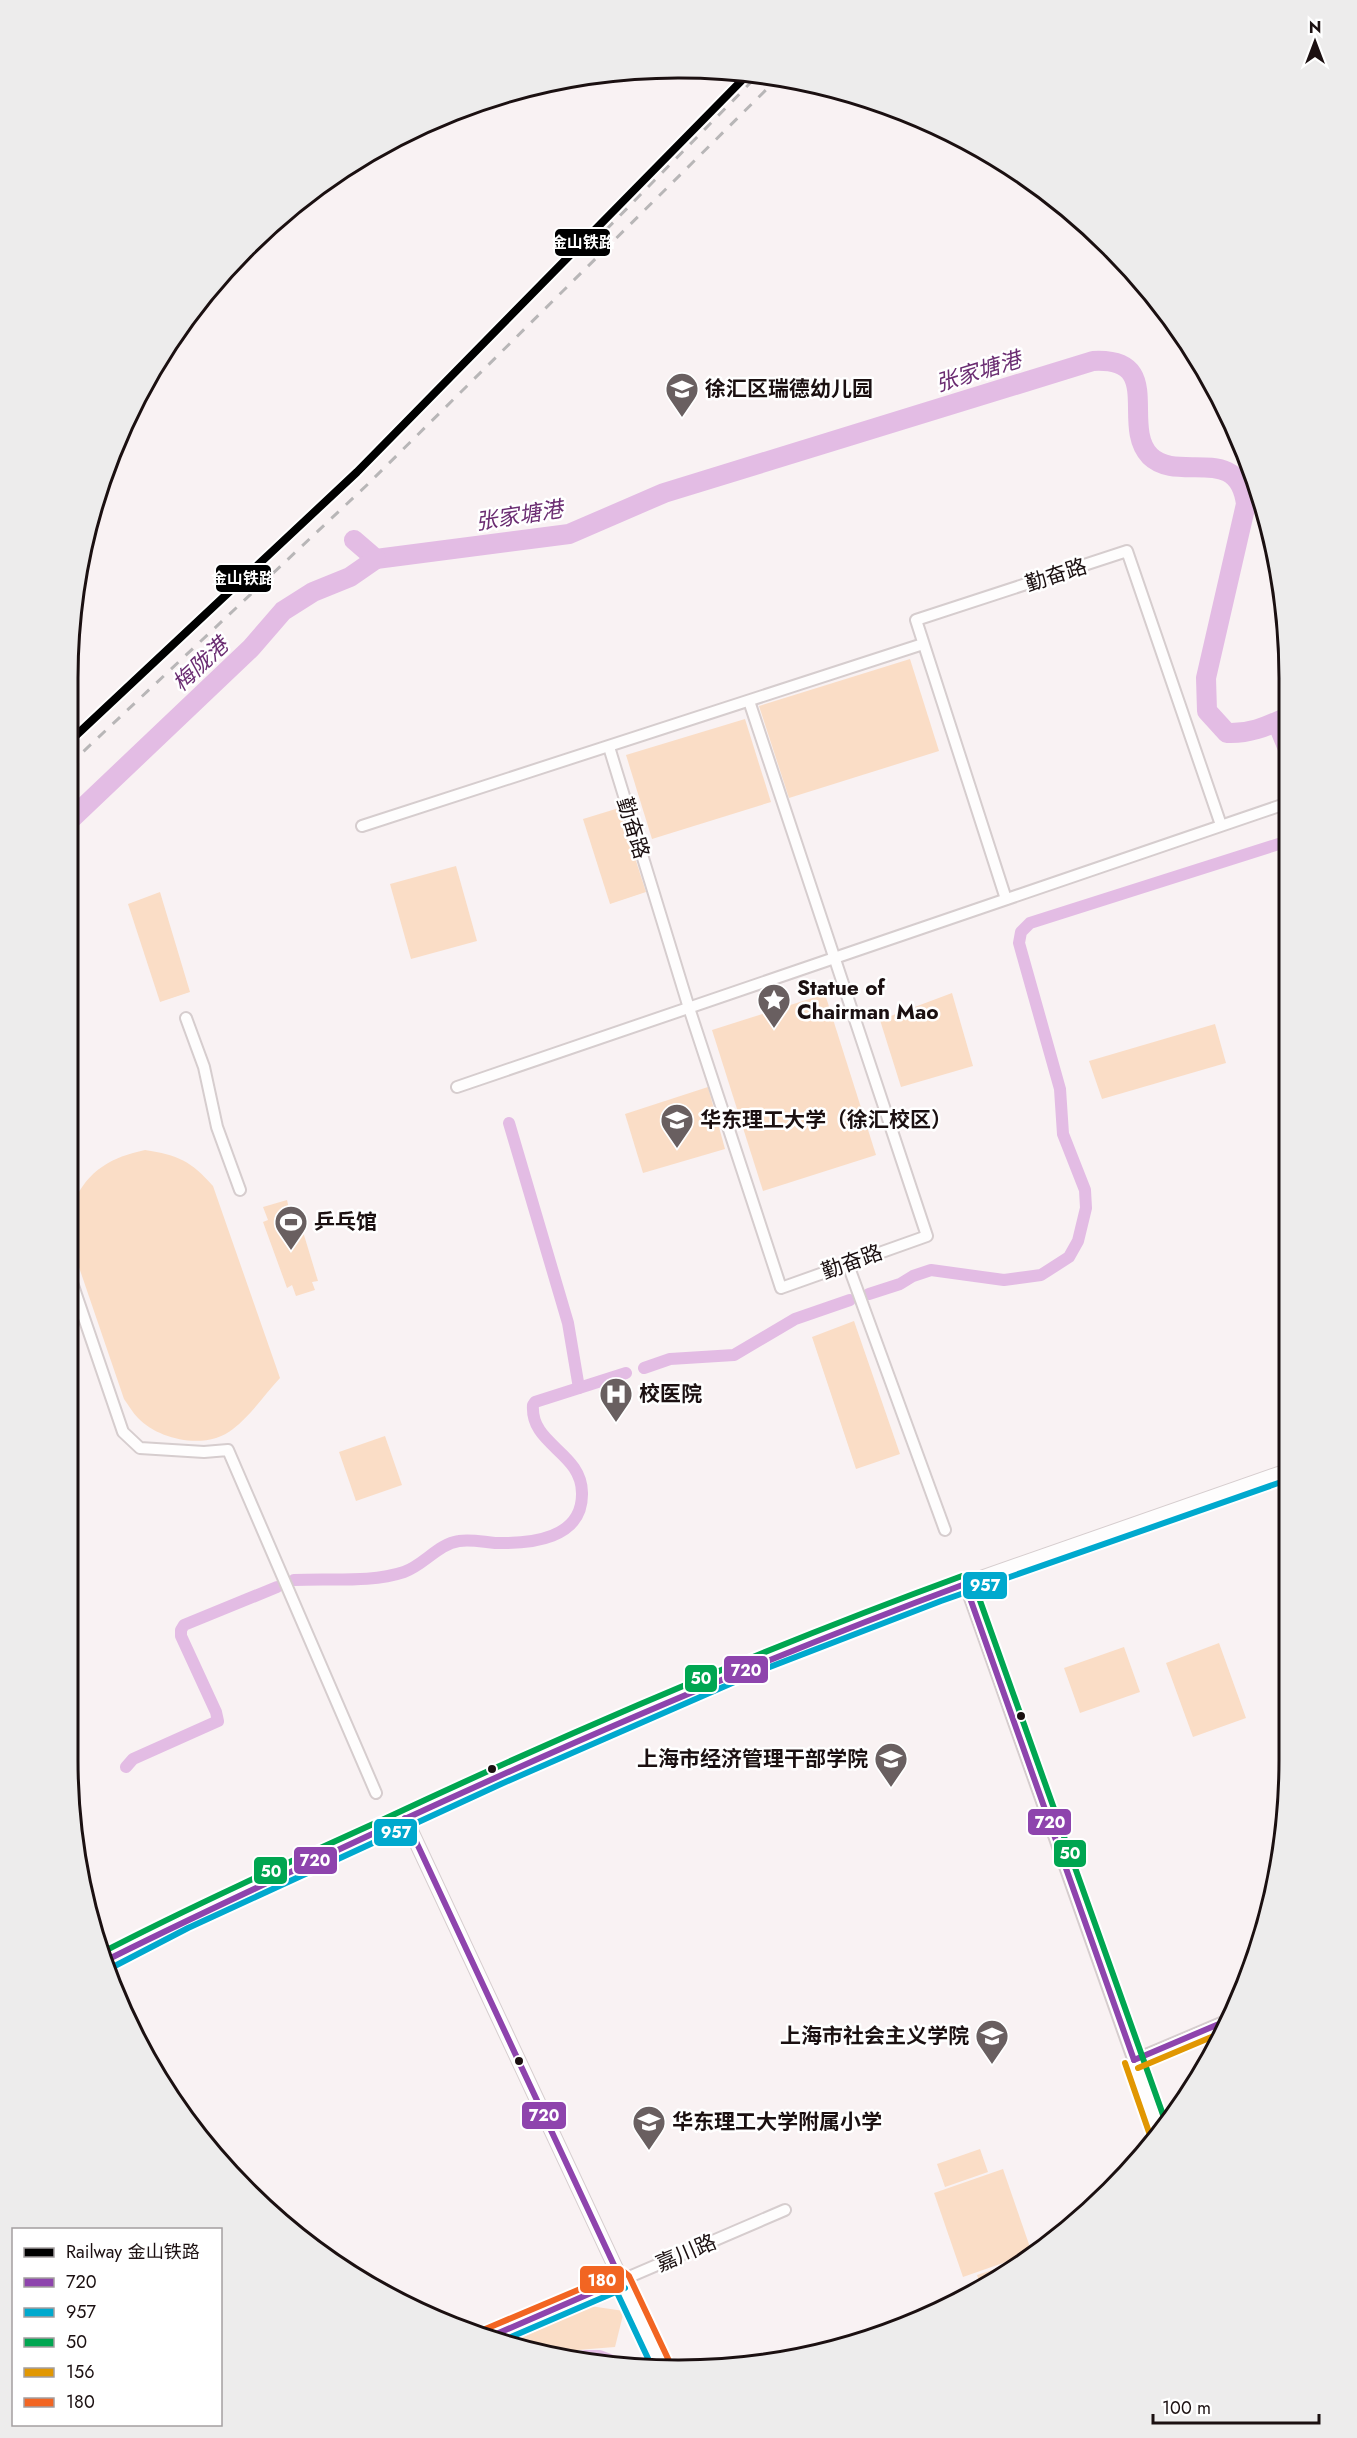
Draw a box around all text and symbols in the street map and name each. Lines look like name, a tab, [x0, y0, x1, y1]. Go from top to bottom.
north arrow	[1285, 12, 1345, 72]
text: N	[1309, 16, 1321, 39]
line badge: 金山铁路	[554, 228, 611, 257]
text: 金山铁路	[551, 231, 615, 254]
water label: 张家塘港	[931, 342, 1028, 399]
school or university icon: 徐汇区瑞德幼儿园	[664, 371, 700, 418]
place label: 徐汇区瑞德幼儿园	[705, 374, 873, 404]
water label: 张家塘港	[473, 492, 568, 538]
street label: 勤奋路	[1021, 551, 1091, 599]
line badge: 金山铁路	[215, 564, 272, 593]
text: 金山铁路	[211, 567, 275, 590]
water label: 梅陇港	[165, 628, 237, 698]
street label: 勤奋路	[609, 793, 657, 863]
place label: Statue of Chairman Mao	[797, 973, 939, 1027]
place icon: Statue of Chairman Mao	[756, 982, 792, 1029]
school or university icon: 华东理工大学（徐汇校区）	[659, 1102, 695, 1149]
place label: 华东理工大学（徐汇校区）	[700, 1105, 952, 1135]
sports icon: 乒乓馆	[273, 1204, 309, 1251]
place label: 乒乓馆	[314, 1207, 377, 1237]
street label: 勤奋路	[817, 1237, 887, 1287]
hospital icon: 校医院	[598, 1376, 634, 1423]
place label: 校医院	[639, 1379, 702, 1409]
line badge: 957	[962, 1571, 1008, 1600]
text: 957	[970, 1574, 1001, 1597]
line badge: 720	[723, 1655, 769, 1684]
text: 720	[731, 1659, 761, 1682]
line badge: 50	[684, 1664, 718, 1693]
text: 50	[691, 1667, 711, 1690]
unlabelled marker	[1015, 1710, 1027, 1722]
school or university icon: 上海市经济管理干部学院	[873, 1741, 909, 1788]
place label: 上海市经济管理干部学院	[637, 1744, 868, 1774]
unlabelled marker	[486, 1763, 498, 1775]
line badge: 720	[1027, 1808, 1072, 1836]
text: 720	[1035, 1811, 1065, 1834]
line badge: 957	[373, 1818, 418, 1847]
text: 957	[381, 1821, 412, 1844]
line badge: 50	[1053, 1839, 1087, 1868]
text: 50	[1060, 1842, 1080, 1865]
line badge: 720	[293, 1846, 338, 1875]
text: 720	[300, 1849, 330, 1872]
line badge: 50	[253, 1856, 288, 1885]
text: 50	[261, 1860, 281, 1883]
school or university icon: 上海市社会主义学院	[974, 2018, 1010, 2065]
place label: 上海市社会主义学院	[780, 2021, 969, 2051]
unlabelled marker	[513, 2055, 525, 2067]
line badge: 720	[521, 2101, 567, 2130]
text: 720	[529, 2104, 559, 2127]
school or university icon: 华东理工大学附属小学	[631, 2104, 667, 2151]
place label: 华东理工大学附属小学	[672, 2107, 882, 2137]
street label: 嘉川路	[651, 2227, 721, 2279]
legend	[12, 2228, 222, 2426]
text: Railway 金山铁路	[66, 2239, 200, 2265]
line badge: 180	[579, 2265, 625, 2294]
text: 720	[66, 2269, 97, 2295]
text: 180	[588, 2269, 616, 2292]
text: 957	[66, 2299, 97, 2325]
text: 50	[66, 2329, 87, 2355]
text: 156	[66, 2359, 95, 2385]
scale bar	[1153, 2387, 1320, 2425]
text: 180	[66, 2389, 95, 2415]
text: 100 m	[1162, 2395, 1211, 2421]

